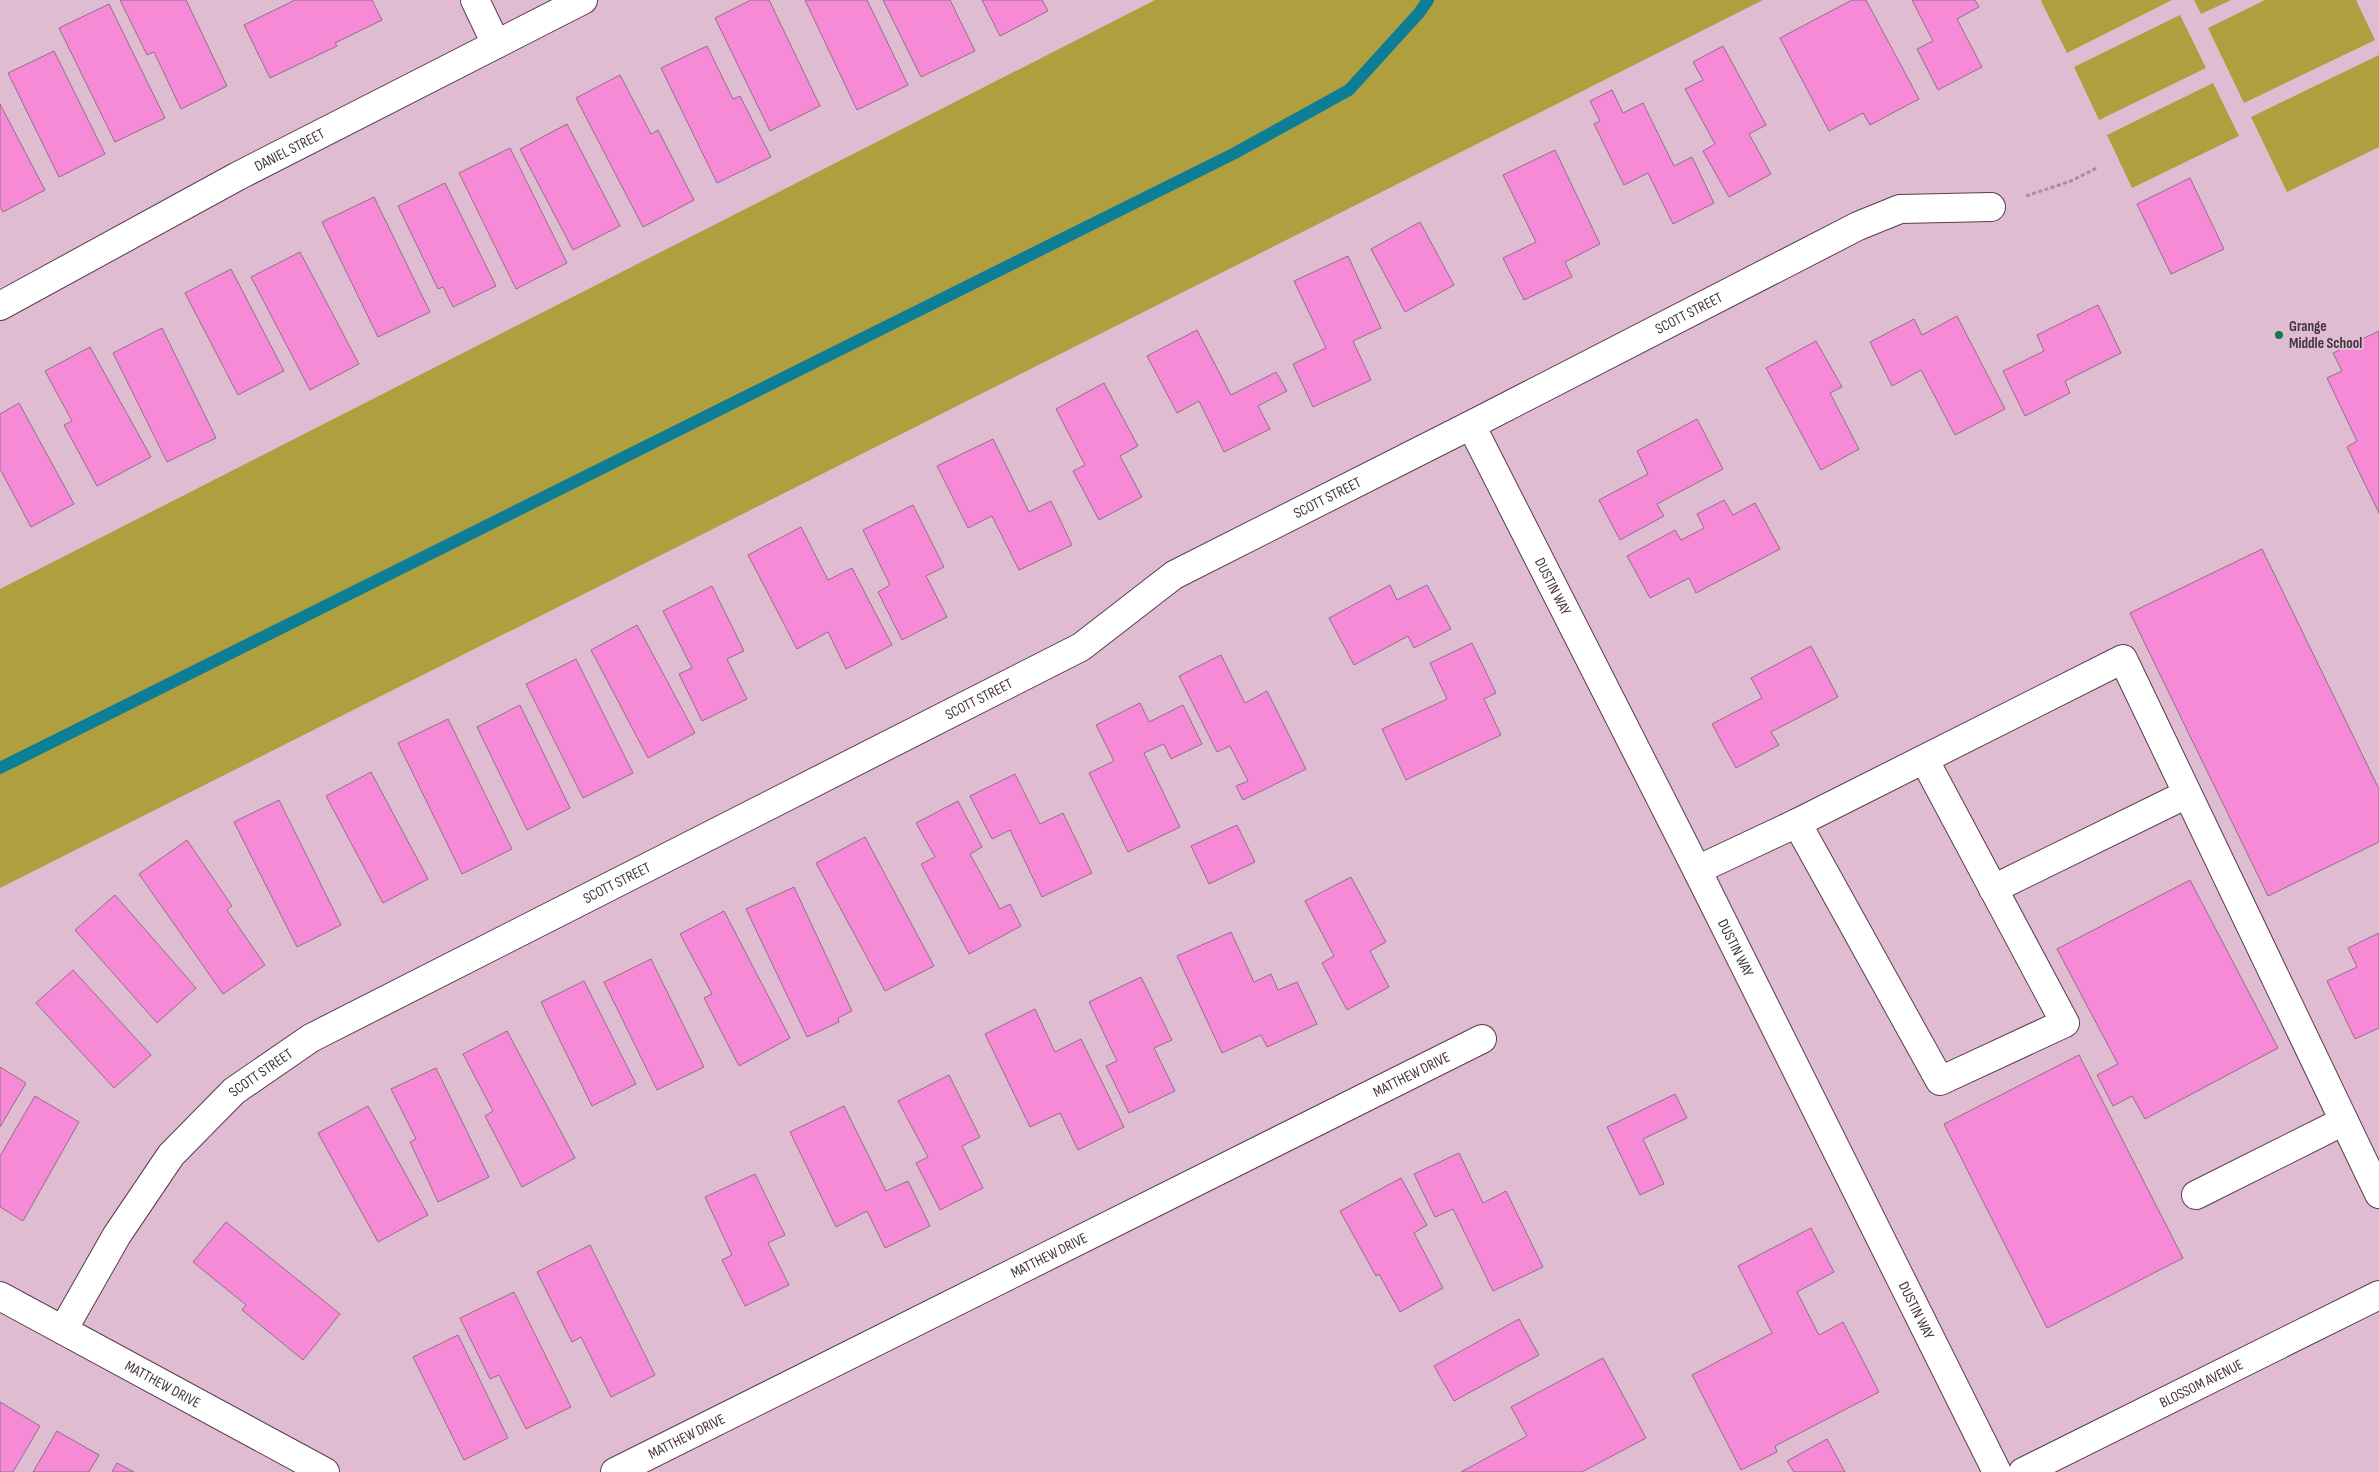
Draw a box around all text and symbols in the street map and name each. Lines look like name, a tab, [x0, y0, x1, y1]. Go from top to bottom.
street label: DANIEL STREET	[251, 124, 328, 176]
street label: SCOTT STREET	[1652, 288, 1726, 339]
place label: Grange Middle School	[2289, 317, 2362, 353]
marker: Grange Middle School	[2273, 329, 2285, 341]
street label: SCOTT STREET	[1291, 473, 1364, 523]
street label: DUSTIN WAY	[1530, 555, 1575, 619]
street label: SCOTT STREET	[942, 674, 1016, 724]
street label: SCOTT STREET	[580, 858, 654, 908]
street label: DUSTIN WAY	[1713, 916, 1758, 981]
street label: SCOTT STREET	[225, 1044, 297, 1101]
street label: MATTHEW DRIVE	[1370, 1048, 1453, 1102]
street label: MATTHEW DRIVE	[1008, 1229, 1091, 1283]
street label: DUSTIN WAY	[1894, 1279, 1939, 1343]
street label: BLOSSOM AVENUE	[2157, 1355, 2246, 1413]
street label: MATTHEW DRIVE	[121, 1356, 204, 1413]
street label: MATTHEW DRIVE	[645, 1410, 728, 1464]

